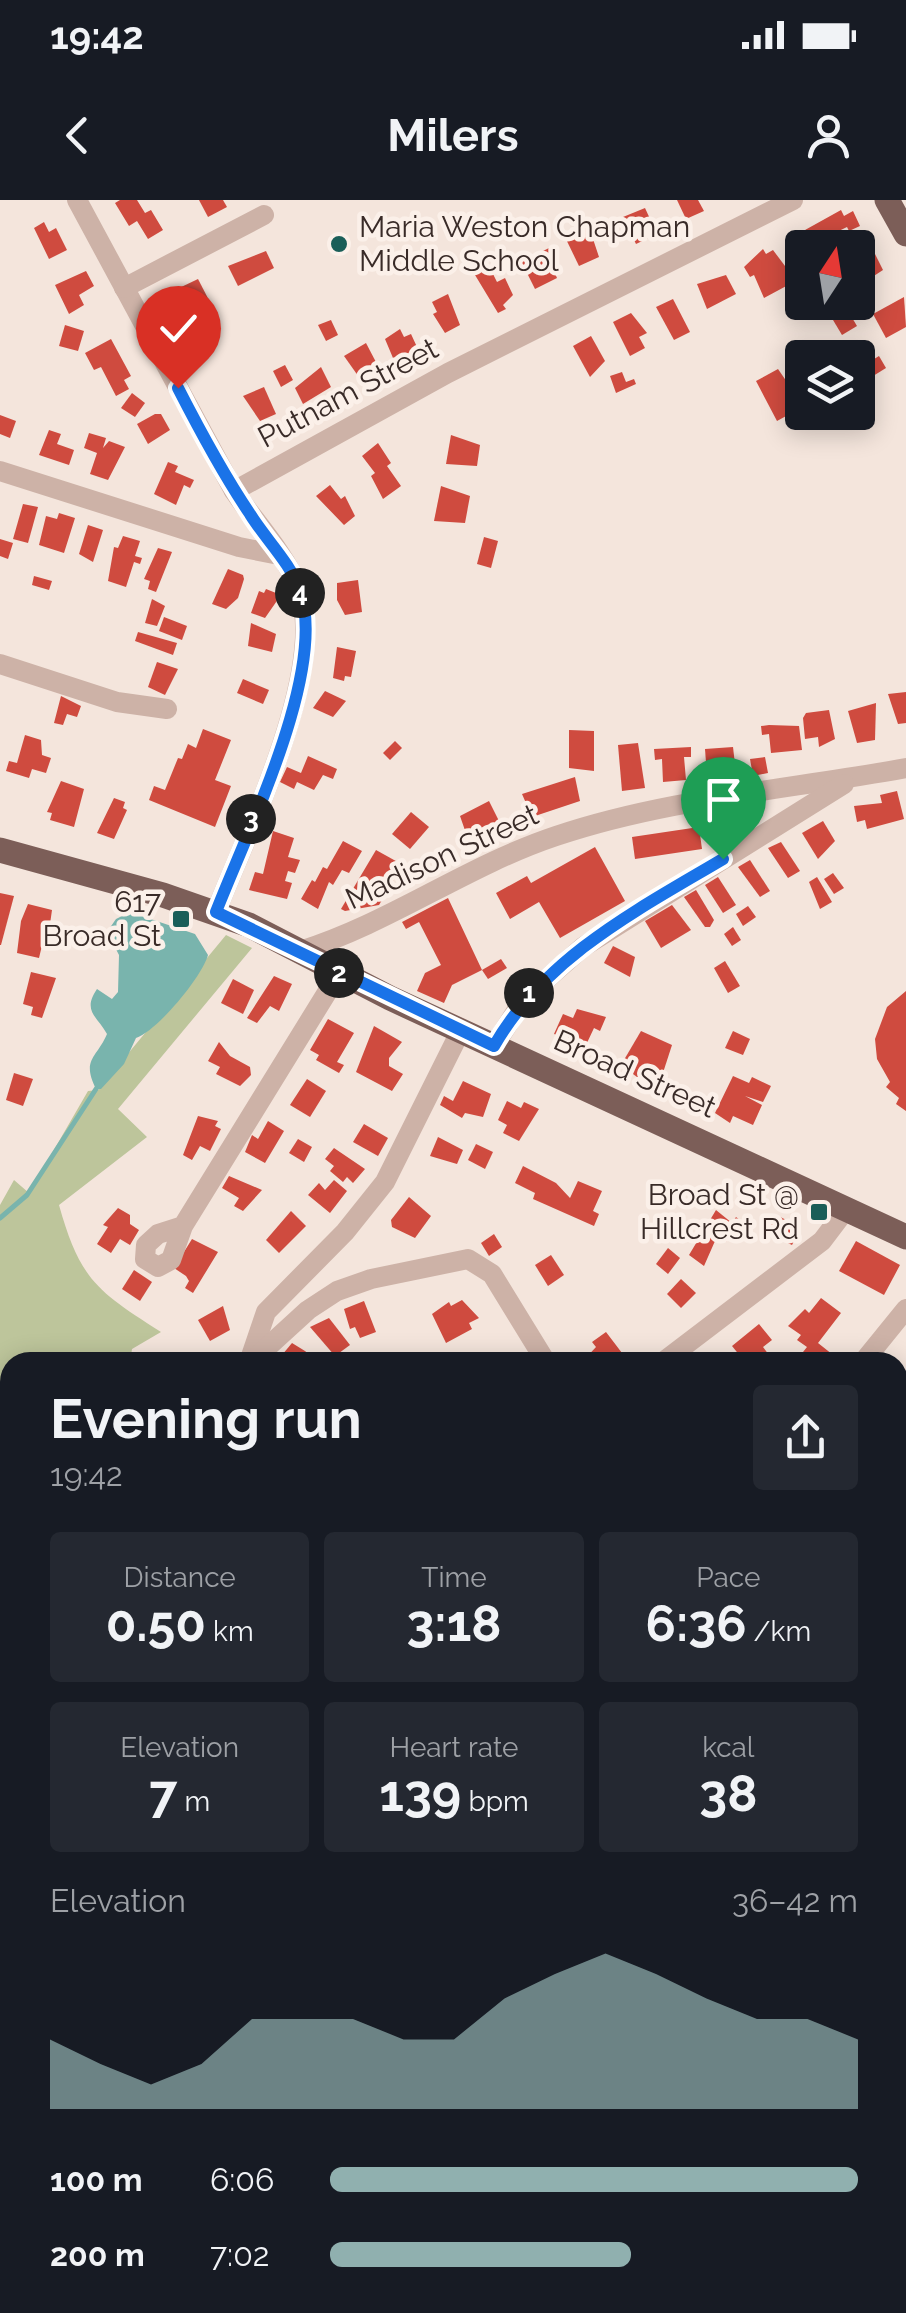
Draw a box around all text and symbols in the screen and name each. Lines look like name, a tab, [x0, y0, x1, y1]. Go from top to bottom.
text: 19:42	[50, 13, 144, 58]
icon: back	[50, 108, 105, 163]
icon: person	[801, 108, 856, 163]
text: Milers	[387, 109, 519, 162]
place label: Maria Weston Chapman Middle School	[359, 209, 690, 278]
north arrow	[785, 230, 875, 320]
map controls	[785, 230, 875, 430]
marker: Maria Weston Chapman Middle School	[328, 233, 350, 255]
pin	[136, 286, 221, 389]
icon: check	[151, 301, 206, 356]
street label: Putnam Street	[252, 330, 444, 455]
button: layers	[785, 340, 875, 430]
pin: 4	[275, 568, 325, 618]
text: 4	[292, 576, 308, 609]
pin	[681, 757, 766, 860]
icon: arrive	[696, 772, 751, 827]
pin: 3	[226, 794, 276, 844]
street label: Madison Street	[340, 797, 544, 916]
text: 3	[243, 802, 259, 835]
place label: 617 Broad St	[42, 884, 161, 953]
marker: 617 Broad St	[170, 908, 192, 930]
pin: 2	[314, 948, 364, 998]
text: 2	[331, 956, 347, 989]
pin: 1	[504, 968, 554, 1018]
text: 1	[522, 976, 536, 1009]
street label: Broad Street	[549, 1022, 722, 1125]
place label: Broad St @ Hillcrest Rd	[640, 1177, 799, 1246]
marker: Broad St @ Hillcrest Rd	[808, 1201, 830, 1223]
button: share	[753, 1385, 858, 1490]
text: Evening run	[50, 1386, 362, 1451]
text: 19:42	[50, 1456, 123, 1493]
text: Distance	[124, 1561, 236, 1594]
text: Time	[421, 1561, 487, 1594]
text: Pace	[696, 1561, 760, 1594]
text: 0.50	[106, 1594, 206, 1653]
text: 3:18	[406, 1594, 502, 1653]
text: 6:36	[646, 1594, 746, 1653]
text: km	[206, 1615, 254, 1648]
text: /km	[746, 1615, 811, 1648]
text: Elevation	[120, 1731, 239, 1764]
text: Heart rate	[390, 1731, 518, 1764]
text: kcal	[702, 1731, 755, 1764]
text: 7	[149, 1764, 177, 1823]
text: 139	[379, 1764, 461, 1823]
text: 38	[699, 1764, 757, 1823]
text: m	[177, 1785, 210, 1818]
text: bpm	[461, 1785, 529, 1818]
text: Elevation	[50, 1882, 186, 1919]
text: 36–42 m	[732, 1882, 858, 1919]
text: 100 m	[50, 2161, 143, 2198]
text: 6:06	[210, 2161, 274, 2198]
text: 200 m	[50, 2236, 145, 2273]
text: 7:02	[210, 2236, 269, 2273]

